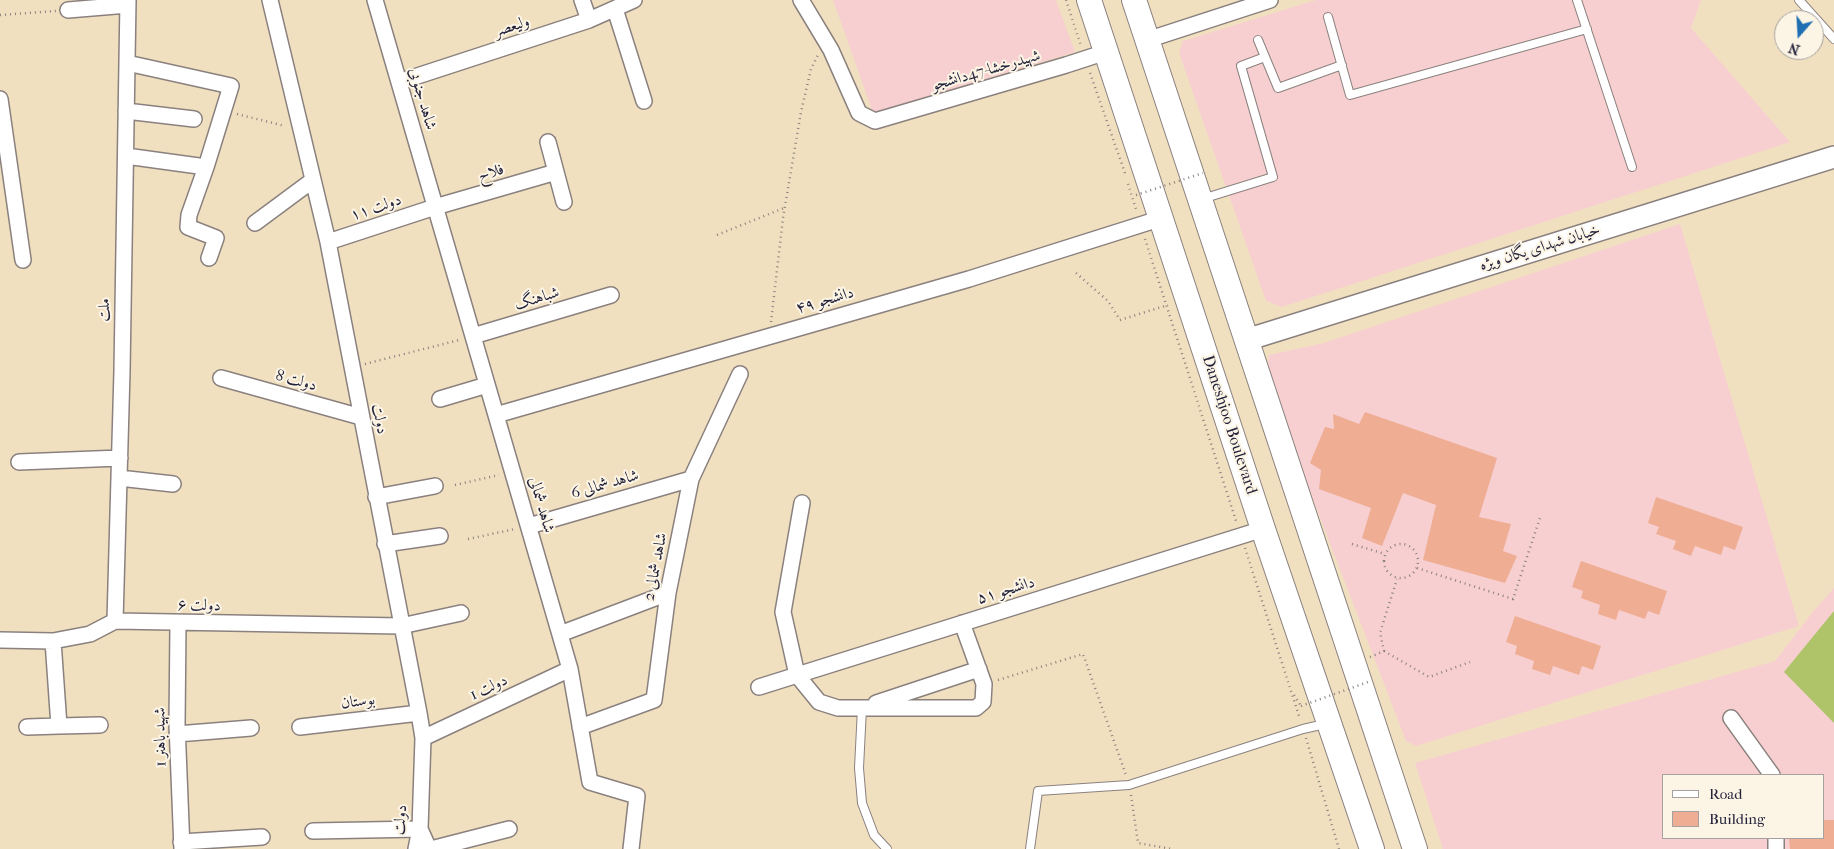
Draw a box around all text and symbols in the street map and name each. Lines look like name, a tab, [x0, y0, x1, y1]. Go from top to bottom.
north arrow	[1774, 10, 1824, 60]
street label: ولیعصر	[492, 12, 532, 42]
text: N	[1786, 39, 1802, 58]
street label: شهیدرخشا-47دانشجو	[929, 46, 1043, 96]
street label: شاهد جنوبی	[404, 66, 440, 132]
street label: فلاح	[476, 160, 506, 186]
street label: دولت ۱۱	[348, 191, 404, 225]
street label: خیابان شهدای یگان ویژه	[1477, 221, 1603, 275]
street label: شباهنگ	[512, 283, 562, 315]
street label: دانشجو ۴۹	[794, 284, 856, 318]
street label: ملت	[95, 298, 115, 322]
street label: Daneshjoo Boulevard	[1197, 353, 1261, 497]
street label: دولت 8	[273, 366, 319, 396]
street label: دولت	[367, 402, 391, 436]
street label: شاهد شمالی 6	[569, 466, 641, 504]
street label: شاهد شمالی	[524, 475, 558, 535]
street label: شاهد شمالی 2	[640, 531, 672, 603]
street label: دانشجو ۵۱	[975, 573, 1037, 609]
street label: دولت ۶	[177, 596, 221, 616]
street label: دولت 1	[467, 671, 511, 705]
street label: بوستان	[340, 690, 376, 714]
street label: شهید باهنر 1	[151, 707, 171, 767]
legend	[1662, 774, 1824, 839]
text: Road	[1709, 785, 1742, 803]
street label: دولت	[390, 804, 412, 836]
text: Building	[1709, 810, 1765, 828]

